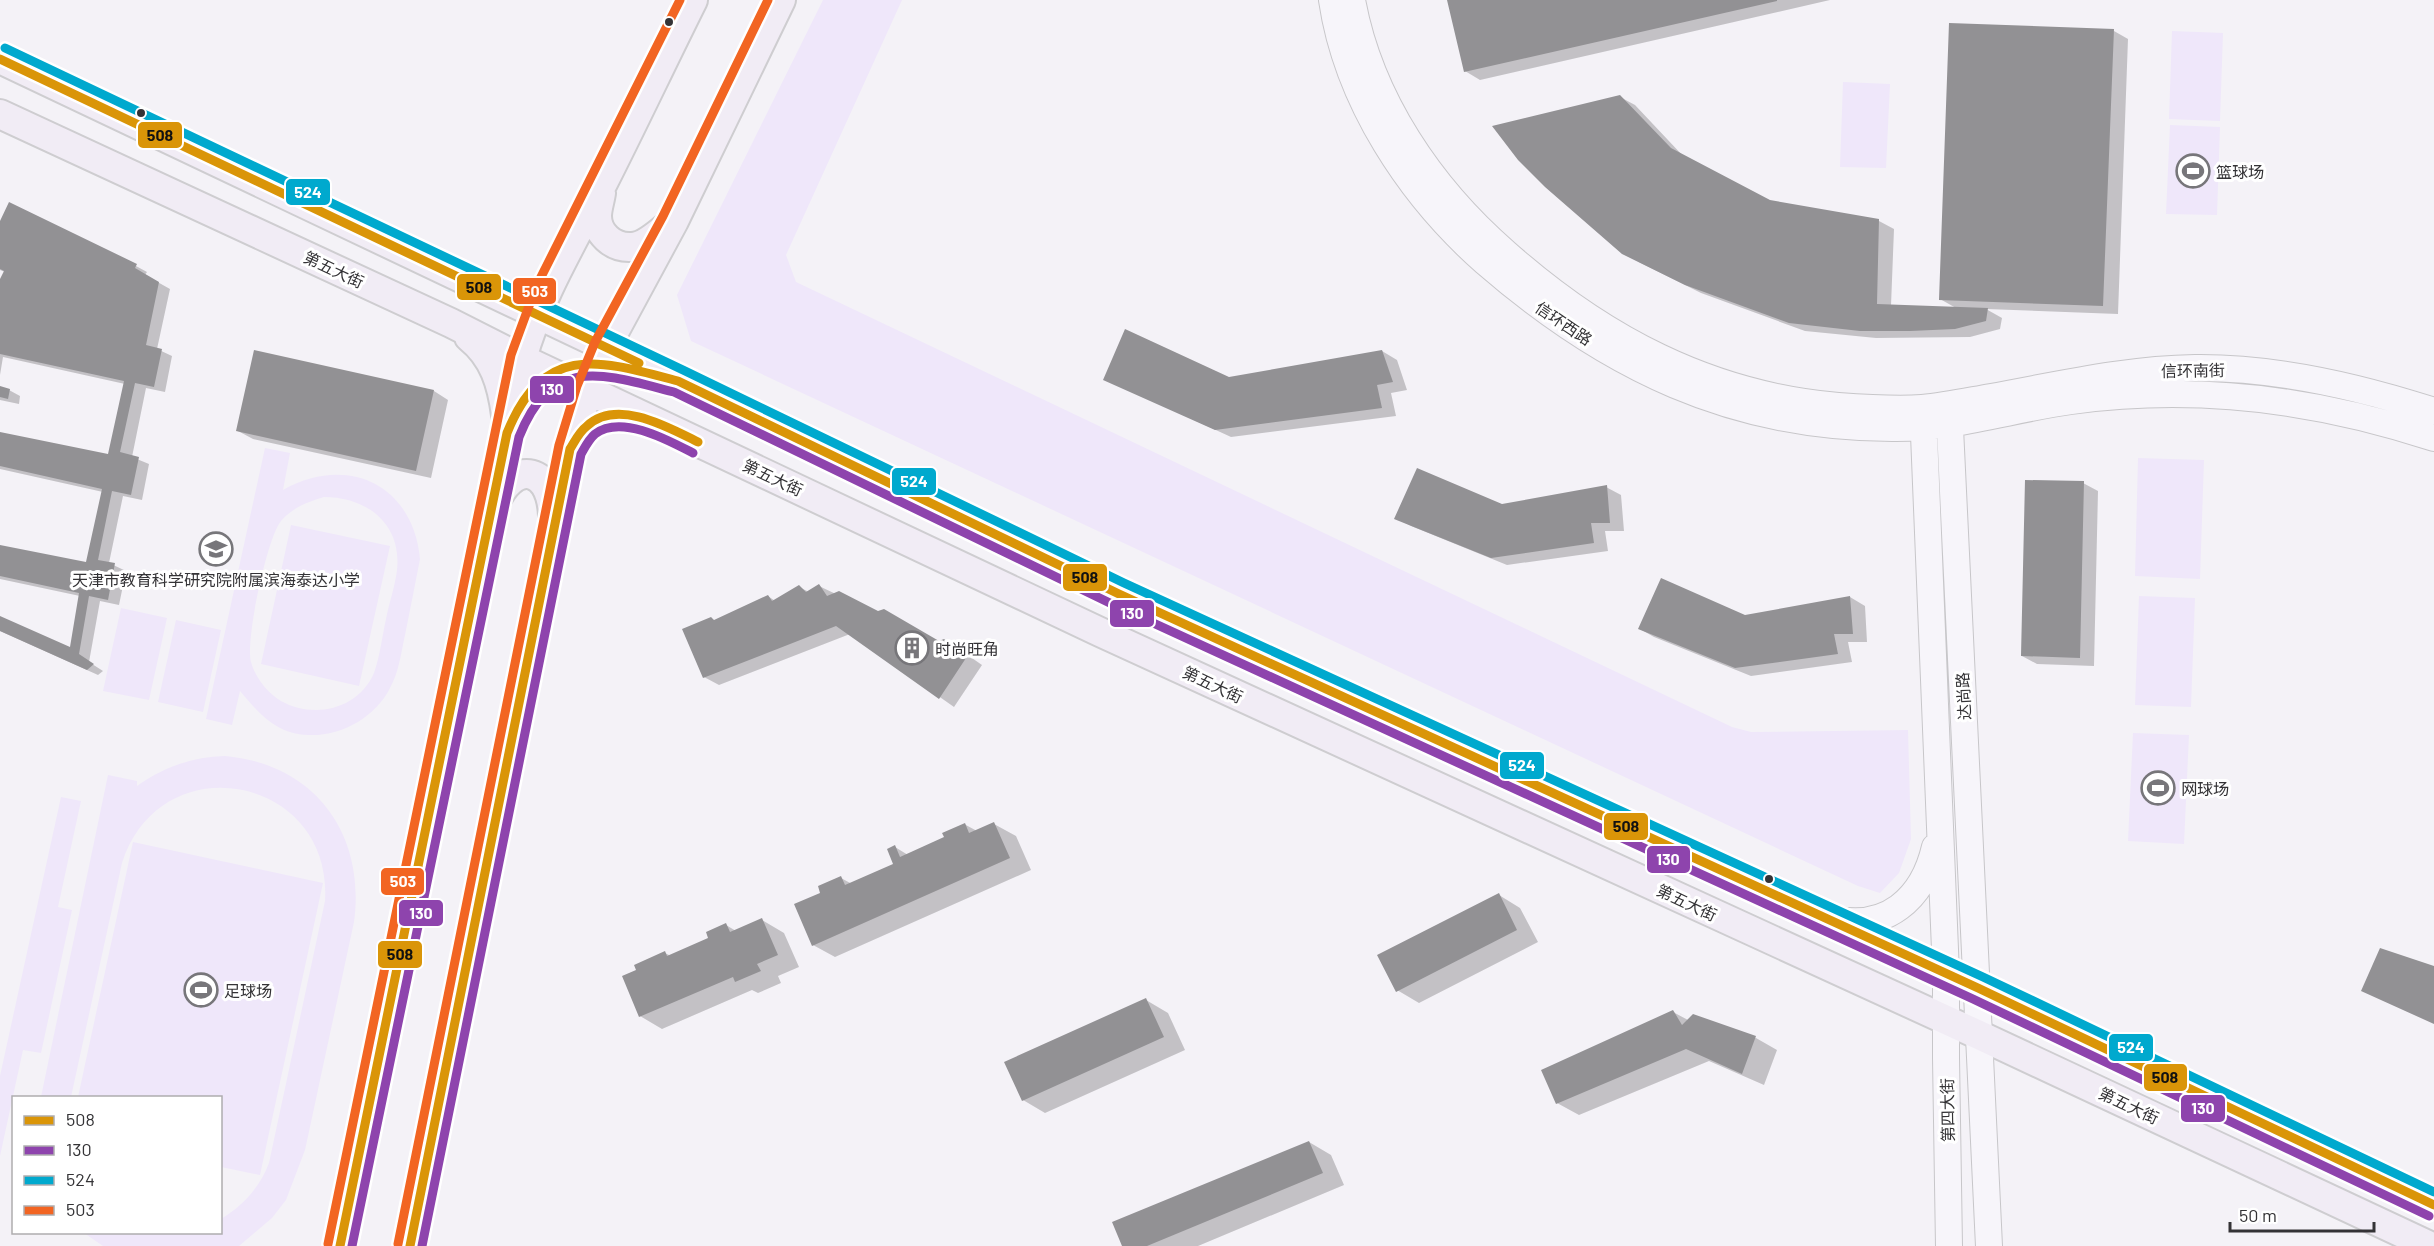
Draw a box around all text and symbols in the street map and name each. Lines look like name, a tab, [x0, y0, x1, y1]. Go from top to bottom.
unlabelled marker	[663, 16, 675, 28]
unlabelled marker	[135, 107, 147, 119]
line badge: 508	[137, 121, 183, 149]
text: 508	[147, 125, 174, 144]
sports icon: 篮球场	[2175, 153, 2211, 189]
place label: 篮球场	[2216, 162, 2264, 181]
line badge: 524	[285, 178, 331, 206]
text: 524	[294, 182, 322, 201]
street label: 第五大街	[301, 247, 367, 291]
line badge: 508	[456, 273, 502, 301]
text: 508	[466, 277, 493, 296]
line badge: 503	[512, 277, 557, 305]
text: 503	[522, 281, 548, 300]
street label: 信环西路	[1532, 297, 1596, 349]
street label: 信环南街	[2161, 360, 2225, 380]
line badge: 130	[529, 375, 575, 404]
text: 130	[540, 379, 564, 398]
street label: 第五大街	[740, 455, 806, 499]
line badge: 524	[891, 467, 937, 496]
text: 524	[900, 471, 928, 490]
school or university icon: 天津市教育科学研究院附属滨海泰达小学	[198, 531, 234, 567]
line badge: 508	[1062, 563, 1108, 592]
text: 508	[1072, 567, 1099, 586]
place label: 天津市教育科学研究院附属滨海泰达小学	[72, 570, 360, 589]
line badge: 130	[1109, 599, 1155, 628]
text: 130	[1120, 603, 1144, 622]
building icon: 时尚旺角	[894, 630, 930, 666]
place label: 时尚旺角	[935, 639, 999, 658]
street label: 第五大街	[1180, 662, 1246, 706]
street label: 达尚路	[1952, 672, 1974, 720]
line badge: 524	[1499, 751, 1545, 780]
text: 524	[1508, 755, 1536, 774]
sports icon: 网球场	[2140, 770, 2176, 806]
place label: 网球场	[2181, 779, 2229, 798]
line badge: 508	[1603, 812, 1649, 841]
text: 508	[1613, 816, 1640, 835]
line badge: 130	[1646, 845, 1691, 874]
text: 130	[1656, 849, 1680, 868]
line badge: 503	[380, 867, 425, 896]
text: 503	[390, 871, 416, 890]
unlabelled marker	[1763, 873, 1775, 885]
street label: 第五大街	[1654, 880, 1720, 924]
line badge: 130	[398, 899, 444, 927]
text: 130	[409, 903, 433, 922]
line badge: 508	[377, 940, 423, 969]
text: 508	[387, 944, 414, 963]
sports icon: 足球场	[183, 972, 219, 1008]
place label: 足球场	[224, 981, 272, 1000]
line badge: 524	[2108, 1033, 2154, 1062]
text: 524	[2117, 1037, 2145, 1056]
line badge: 508	[2143, 1063, 2188, 1092]
text: 508	[2152, 1067, 2179, 1086]
street label: 第四大街	[1937, 1078, 1957, 1142]
street label: 第五大街	[2096, 1083, 2162, 1127]
line badge: 130	[2180, 1094, 2226, 1123]
legend	[12, 1096, 222, 1234]
text: 130	[2191, 1098, 2215, 1117]
text: 508	[66, 1108, 95, 1130]
text: 130	[66, 1138, 92, 1160]
text: 524	[66, 1168, 95, 1190]
scale bar	[2230, 1195, 2374, 1233]
text: 503	[66, 1198, 95, 1220]
text: 50 m	[2239, 1204, 2277, 1226]

